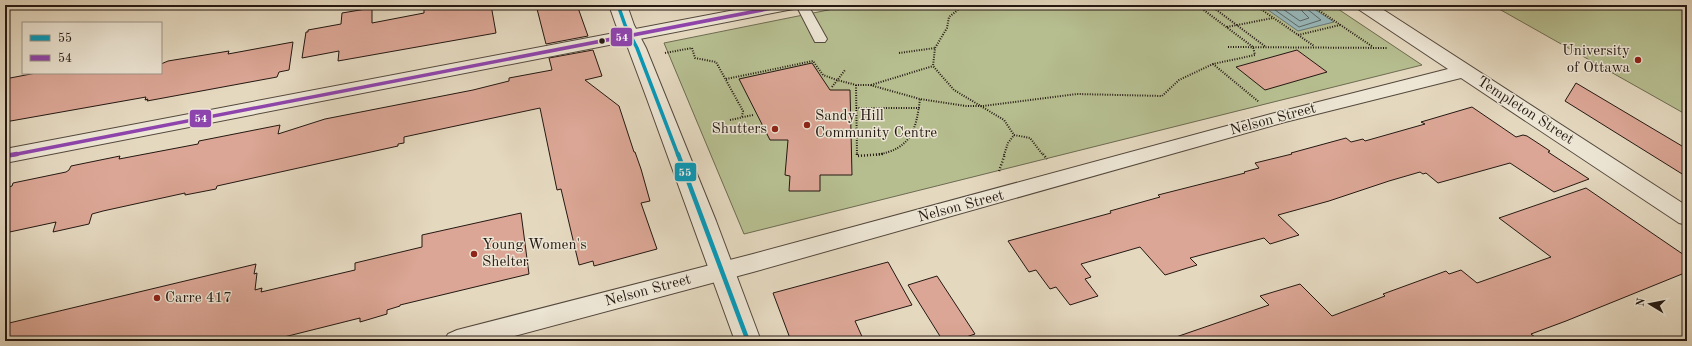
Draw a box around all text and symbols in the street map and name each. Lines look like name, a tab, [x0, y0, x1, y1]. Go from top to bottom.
legend	[22, 22, 162, 74]
line badge: 54	[610, 27, 633, 47]
text: 55	[58, 32, 72, 45]
text: 54	[616, 33, 628, 44]
unlabelled marker	[597, 36, 607, 46]
place label: University of Ottawa	[1562, 44, 1631, 76]
text: 54	[58, 52, 72, 65]
marker: University of Ottawa	[1633, 55, 1643, 65]
street label: Templeton Street	[1474, 74, 1576, 148]
street label: Nelson Street	[1228, 101, 1318, 139]
line badge: 54	[189, 109, 212, 128]
place label: Sandy Hill Community Centre	[815, 109, 937, 141]
text: 54	[195, 114, 207, 125]
marker: Sandy Hill Community Centre	[802, 120, 812, 130]
place label: Shutters	[711, 122, 767, 137]
marker: Shutters	[770, 124, 780, 134]
line badge: 55	[674, 162, 697, 182]
text: 55	[679, 168, 691, 179]
street label: Nelson Street	[916, 188, 1006, 226]
place label: Young Women's Shelter	[482, 238, 587, 270]
marker: Young Women's Shelter	[469, 249, 479, 259]
street label: Nelson Street	[603, 272, 693, 310]
north arrow	[1630, 284, 1670, 324]
place label: Carre 417	[165, 291, 232, 306]
marker: Carre 417	[152, 293, 162, 303]
text: N	[1635, 297, 1648, 308]

